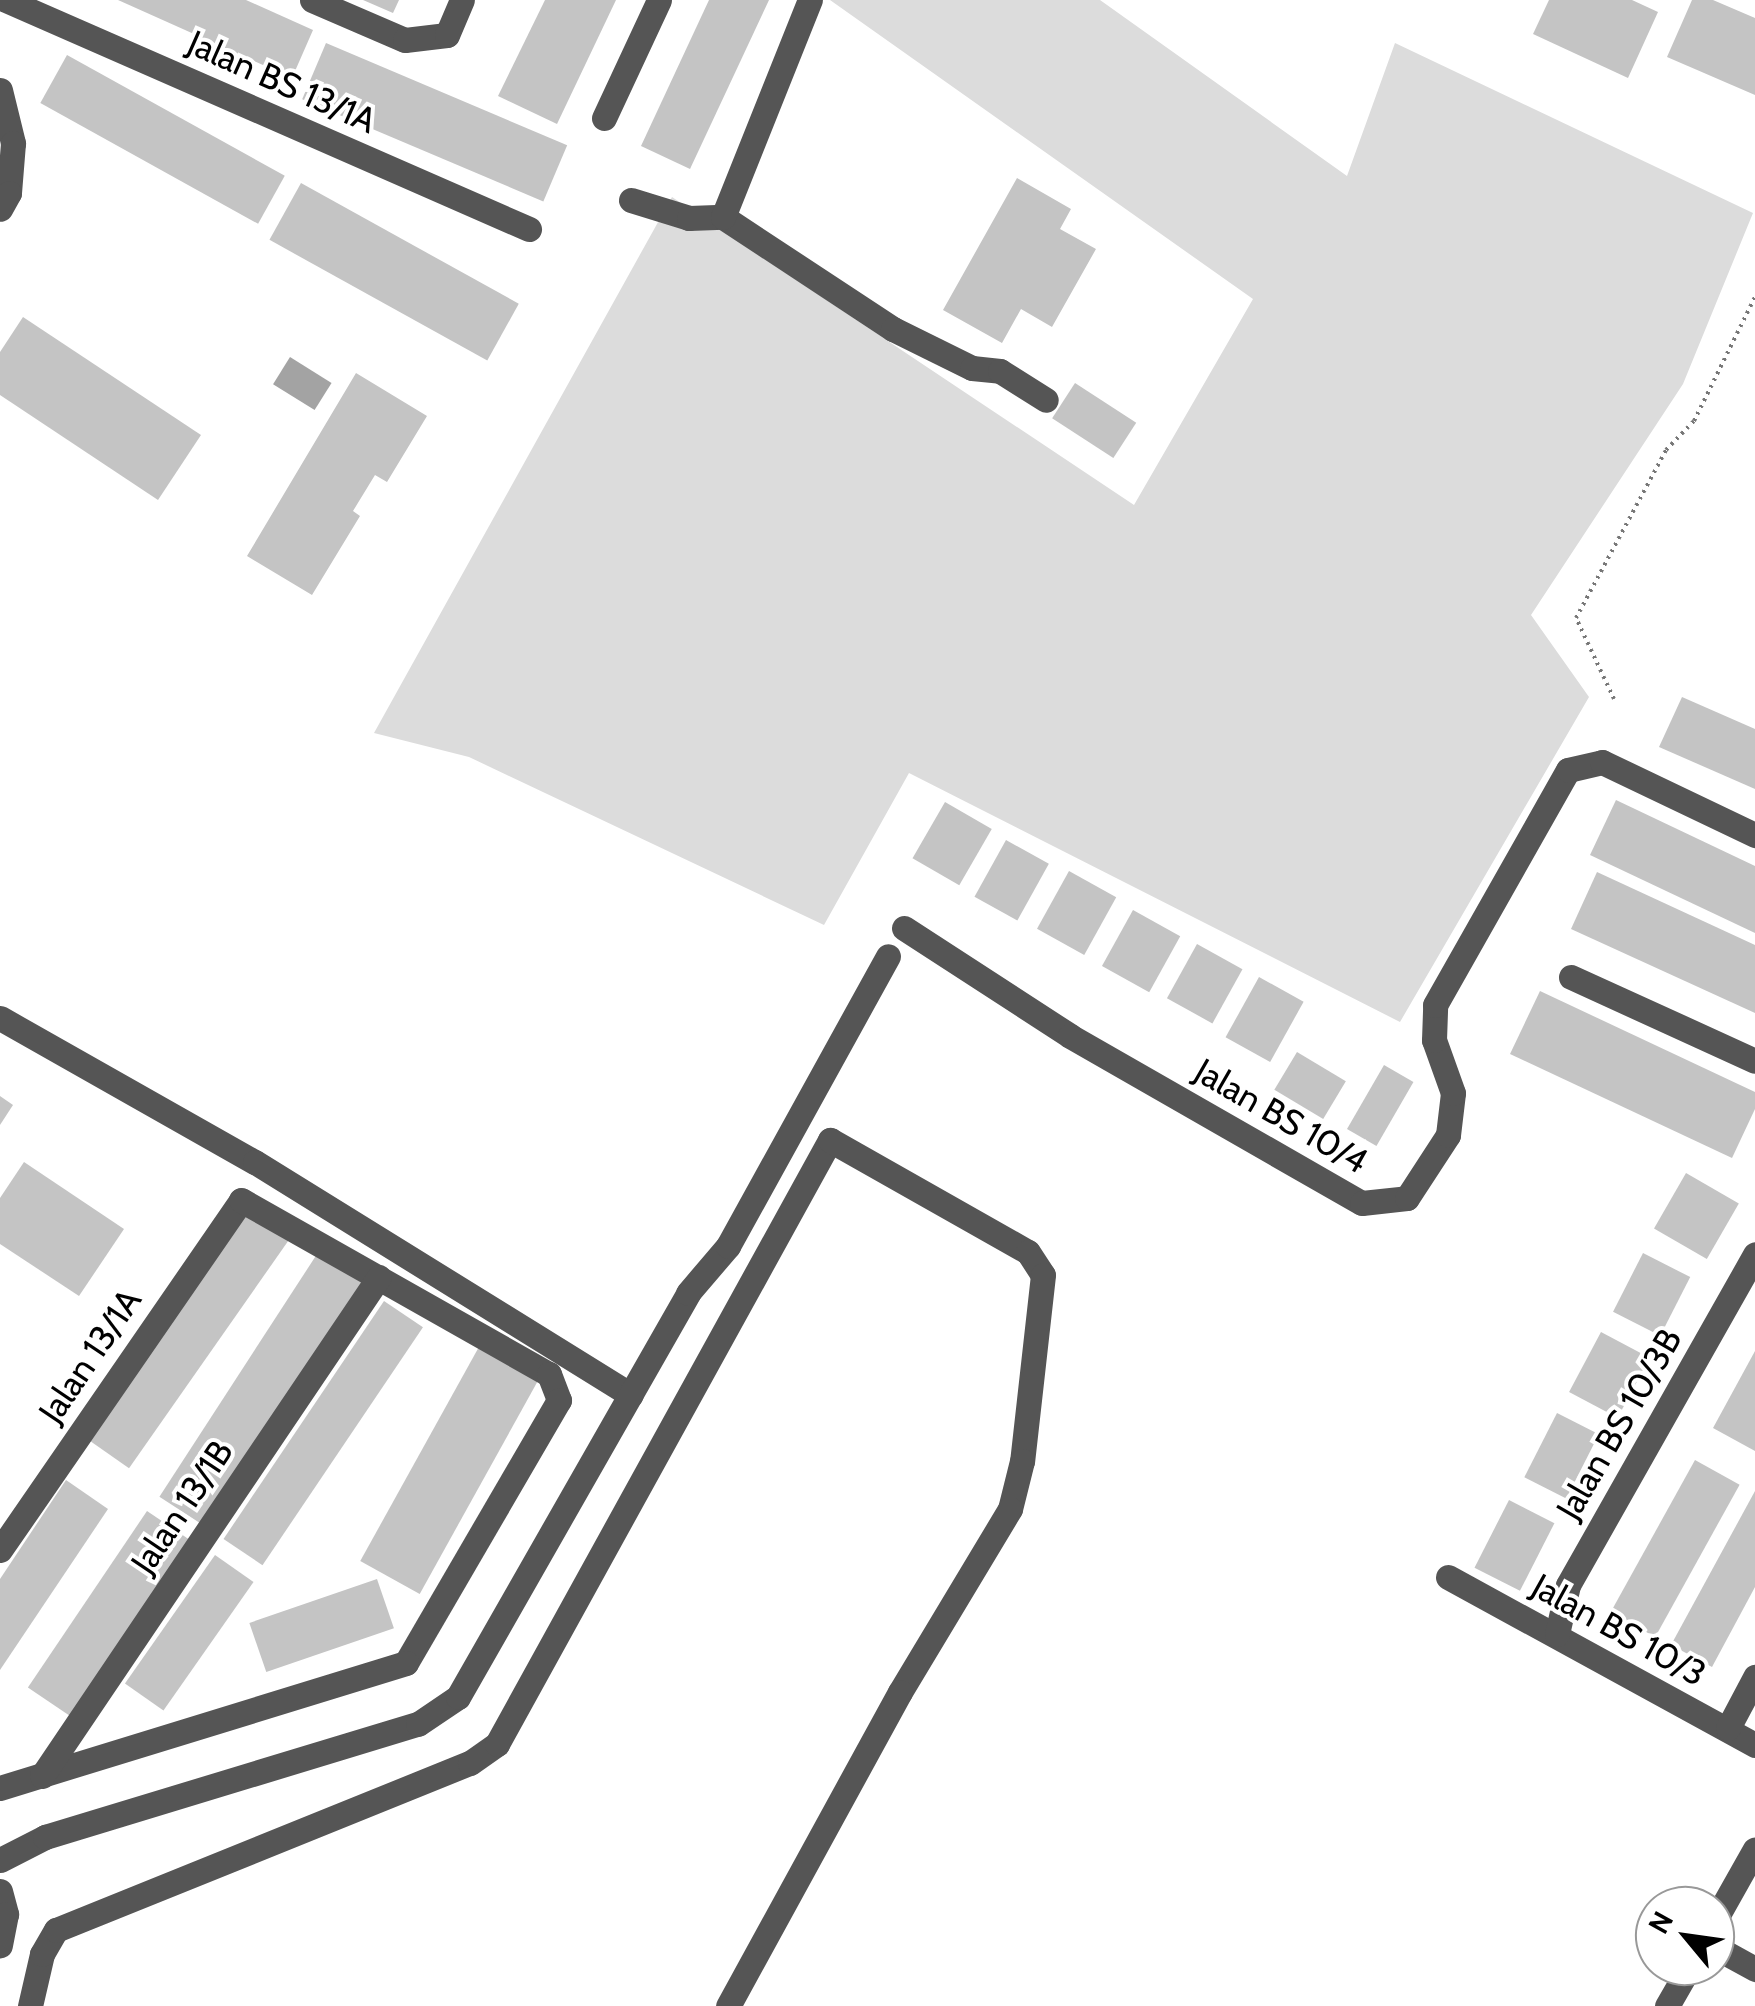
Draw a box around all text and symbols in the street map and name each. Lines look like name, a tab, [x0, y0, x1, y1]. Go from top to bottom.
street label: Jalan BS 13/1A	[181, 22, 383, 142]
street label: Jalan BS 10/4	[1187, 1050, 1375, 1182]
street label: Jalan 13/1A	[30, 1281, 150, 1431]
street label: Jalan BS 10/3B	[1547, 1321, 1691, 1527]
street label: Jalan 13/1B	[122, 1432, 242, 1582]
street label: Jalan BS 10/3	[1525, 1565, 1713, 1695]
north arrow	[1635, 1886, 1735, 1986]
text: N	[1641, 1906, 1680, 1939]

